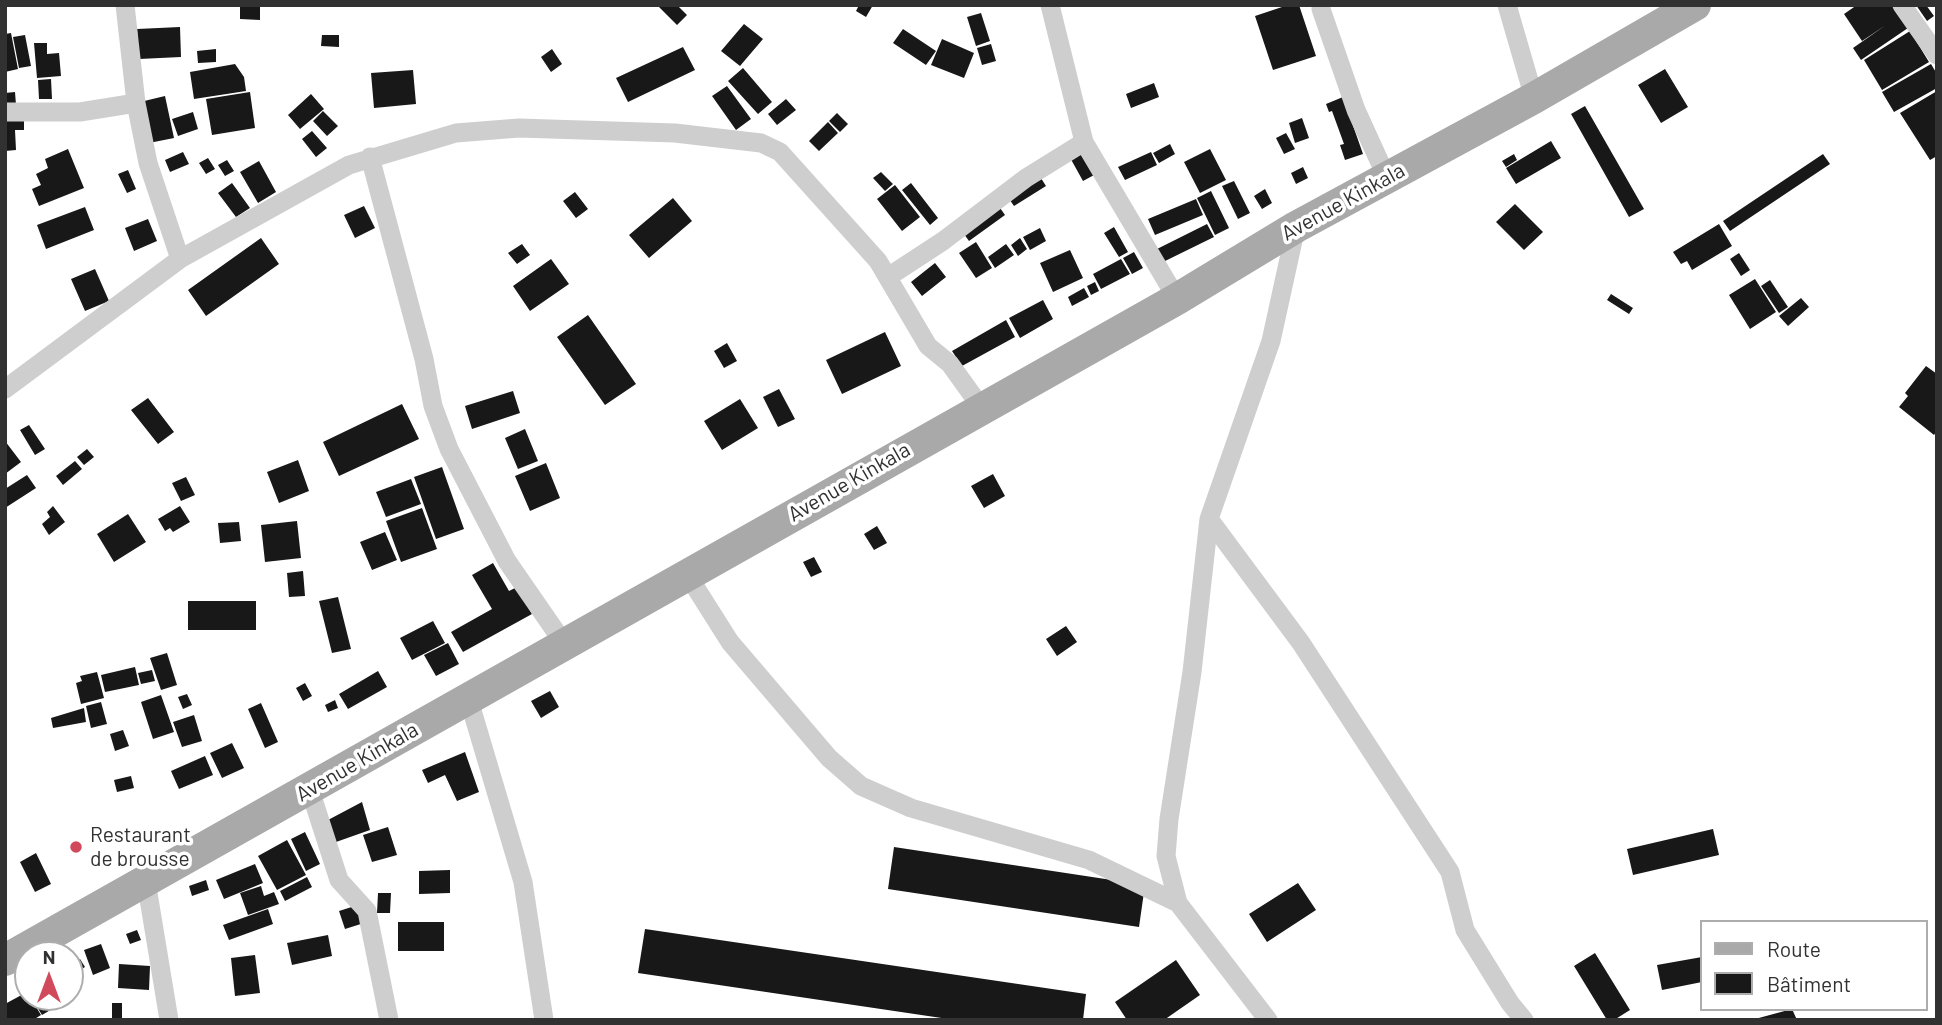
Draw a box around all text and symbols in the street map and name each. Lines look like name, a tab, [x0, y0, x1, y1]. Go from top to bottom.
street label: Avenue Kinkala	[1277, 158, 1409, 246]
street label: Avenue Kinkala	[783, 437, 915, 527]
street label: Avenue Kinkala	[291, 717, 423, 807]
place label: Restaurant de brousse	[90, 822, 191, 872]
marker: Restaurant de brousse	[68, 839, 84, 855]
legend	[1700, 920, 1928, 1011]
text: Route	[1767, 936, 1821, 961]
north arrow	[14, 941, 84, 1011]
text: N	[43, 945, 55, 968]
text: Bâtiment	[1767, 971, 1851, 996]

